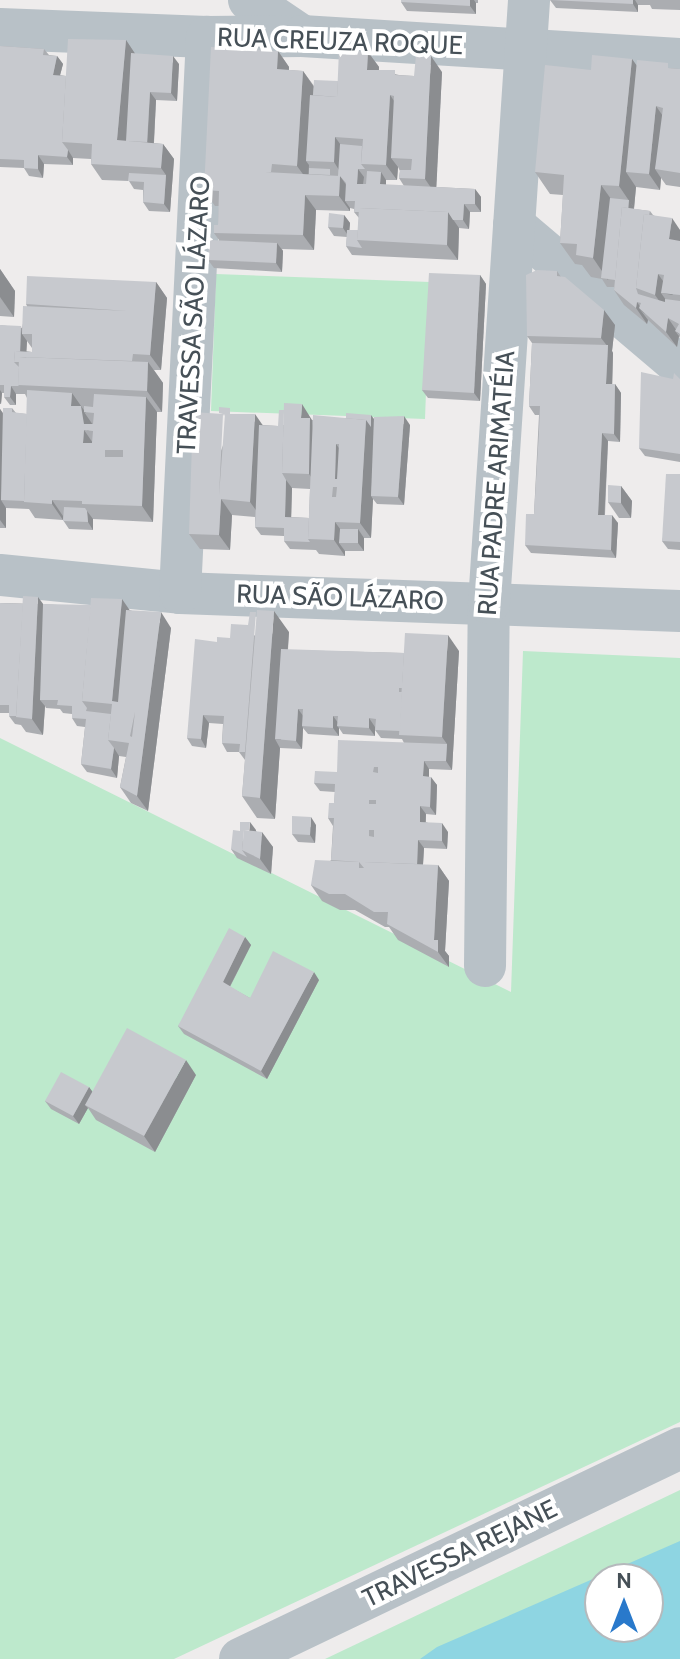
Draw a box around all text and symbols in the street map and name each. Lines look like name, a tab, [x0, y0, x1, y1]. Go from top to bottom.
street label: RUA CREUZA ROQUE	[217, 22, 463, 62]
street label: TRAVESSA SÃO LÁZARO	[171, 175, 217, 455]
street label: RUA PADRE ARIMATÉIA	[472, 350, 522, 616]
street label: RUA SÃO LÁZARO	[236, 579, 444, 617]
street label: TRAVESSA REJANE	[358, 1493, 562, 1615]
north arrow	[584, 1563, 664, 1643]
text: N	[616, 1567, 632, 1594]

